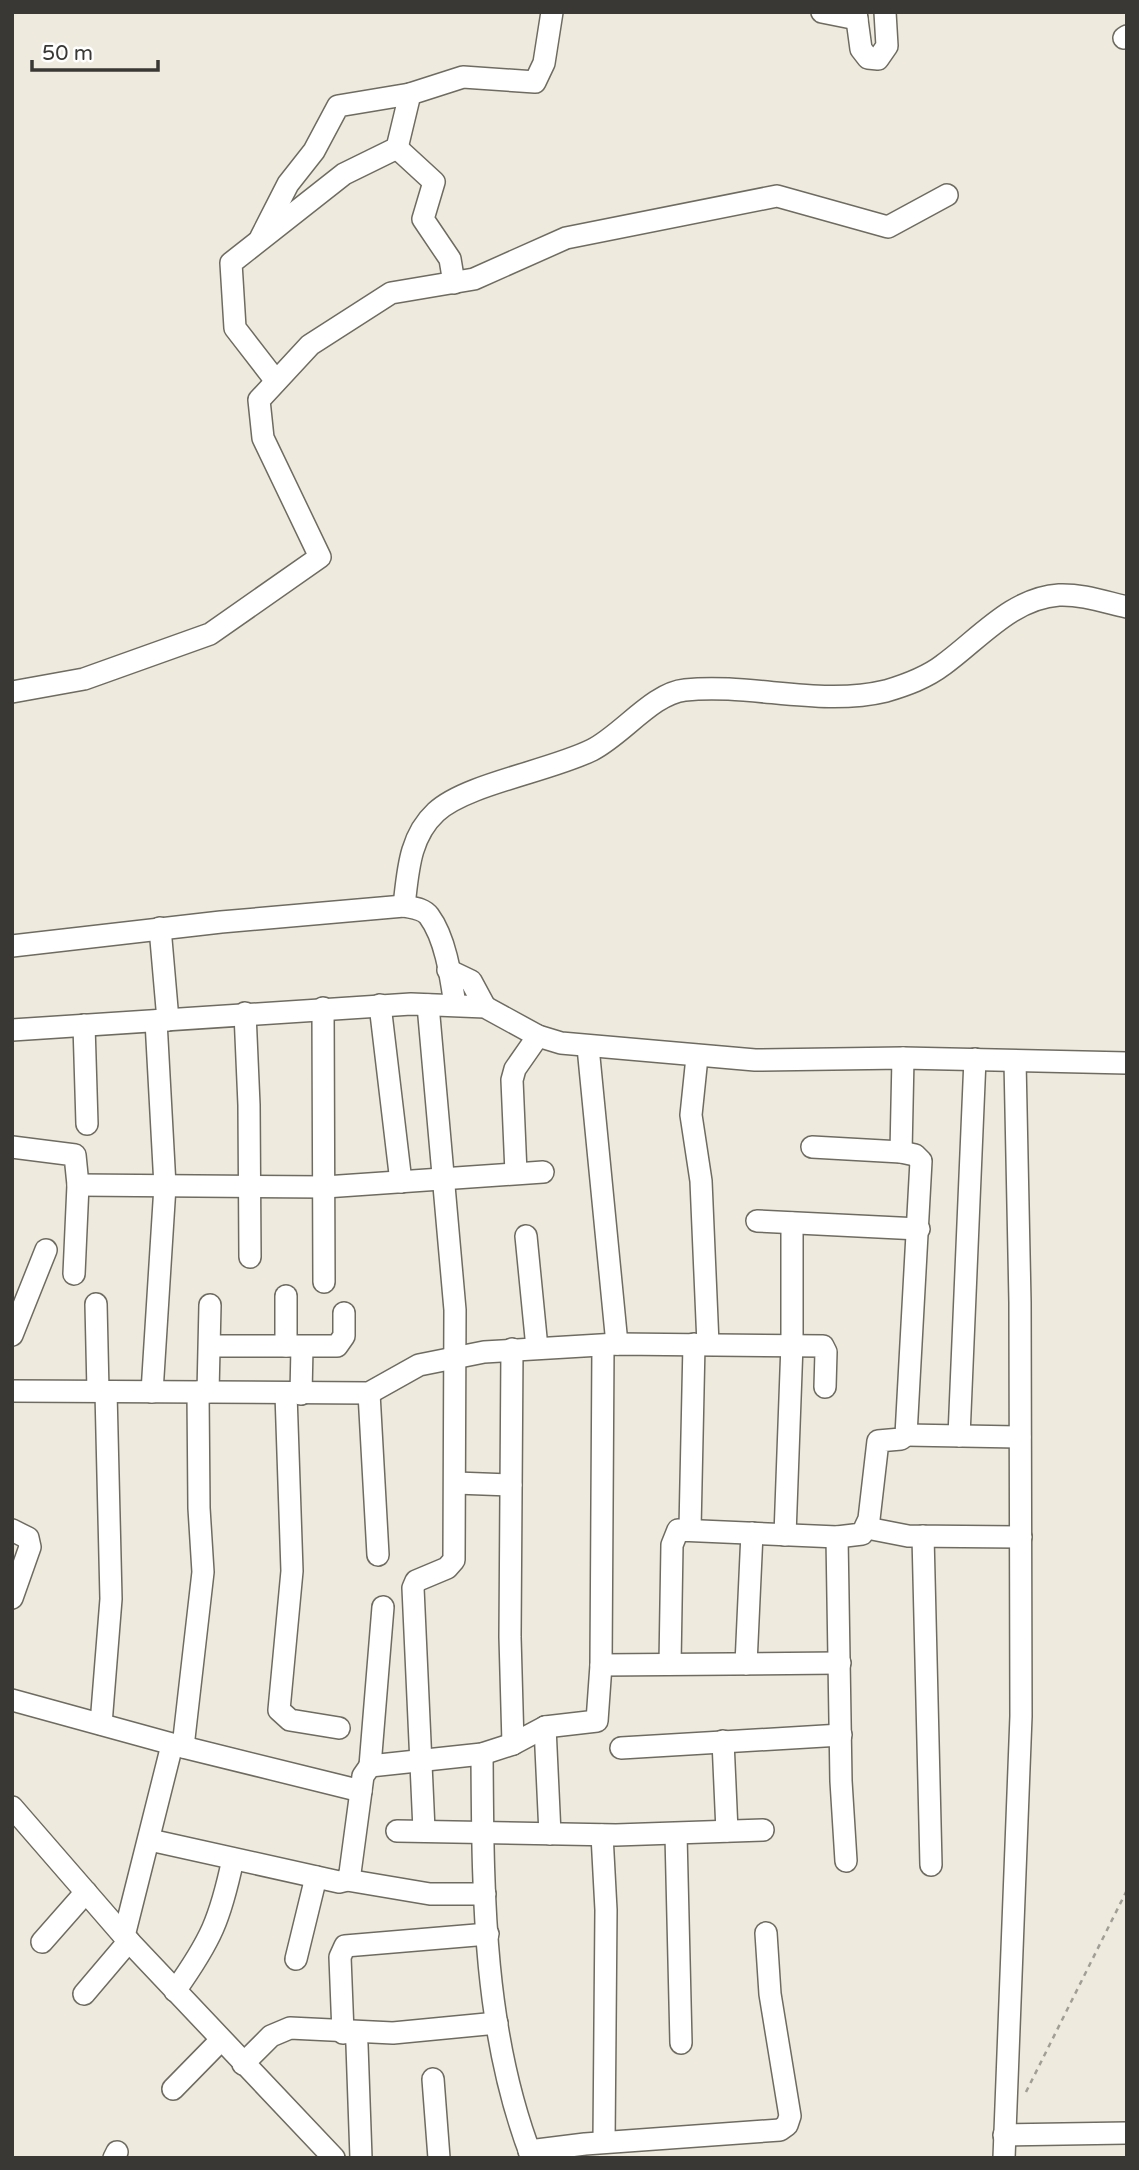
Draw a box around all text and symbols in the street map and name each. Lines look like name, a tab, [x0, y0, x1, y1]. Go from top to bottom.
scale bar	[32, 28, 158, 72]
text: 50 m	[42, 41, 93, 66]

